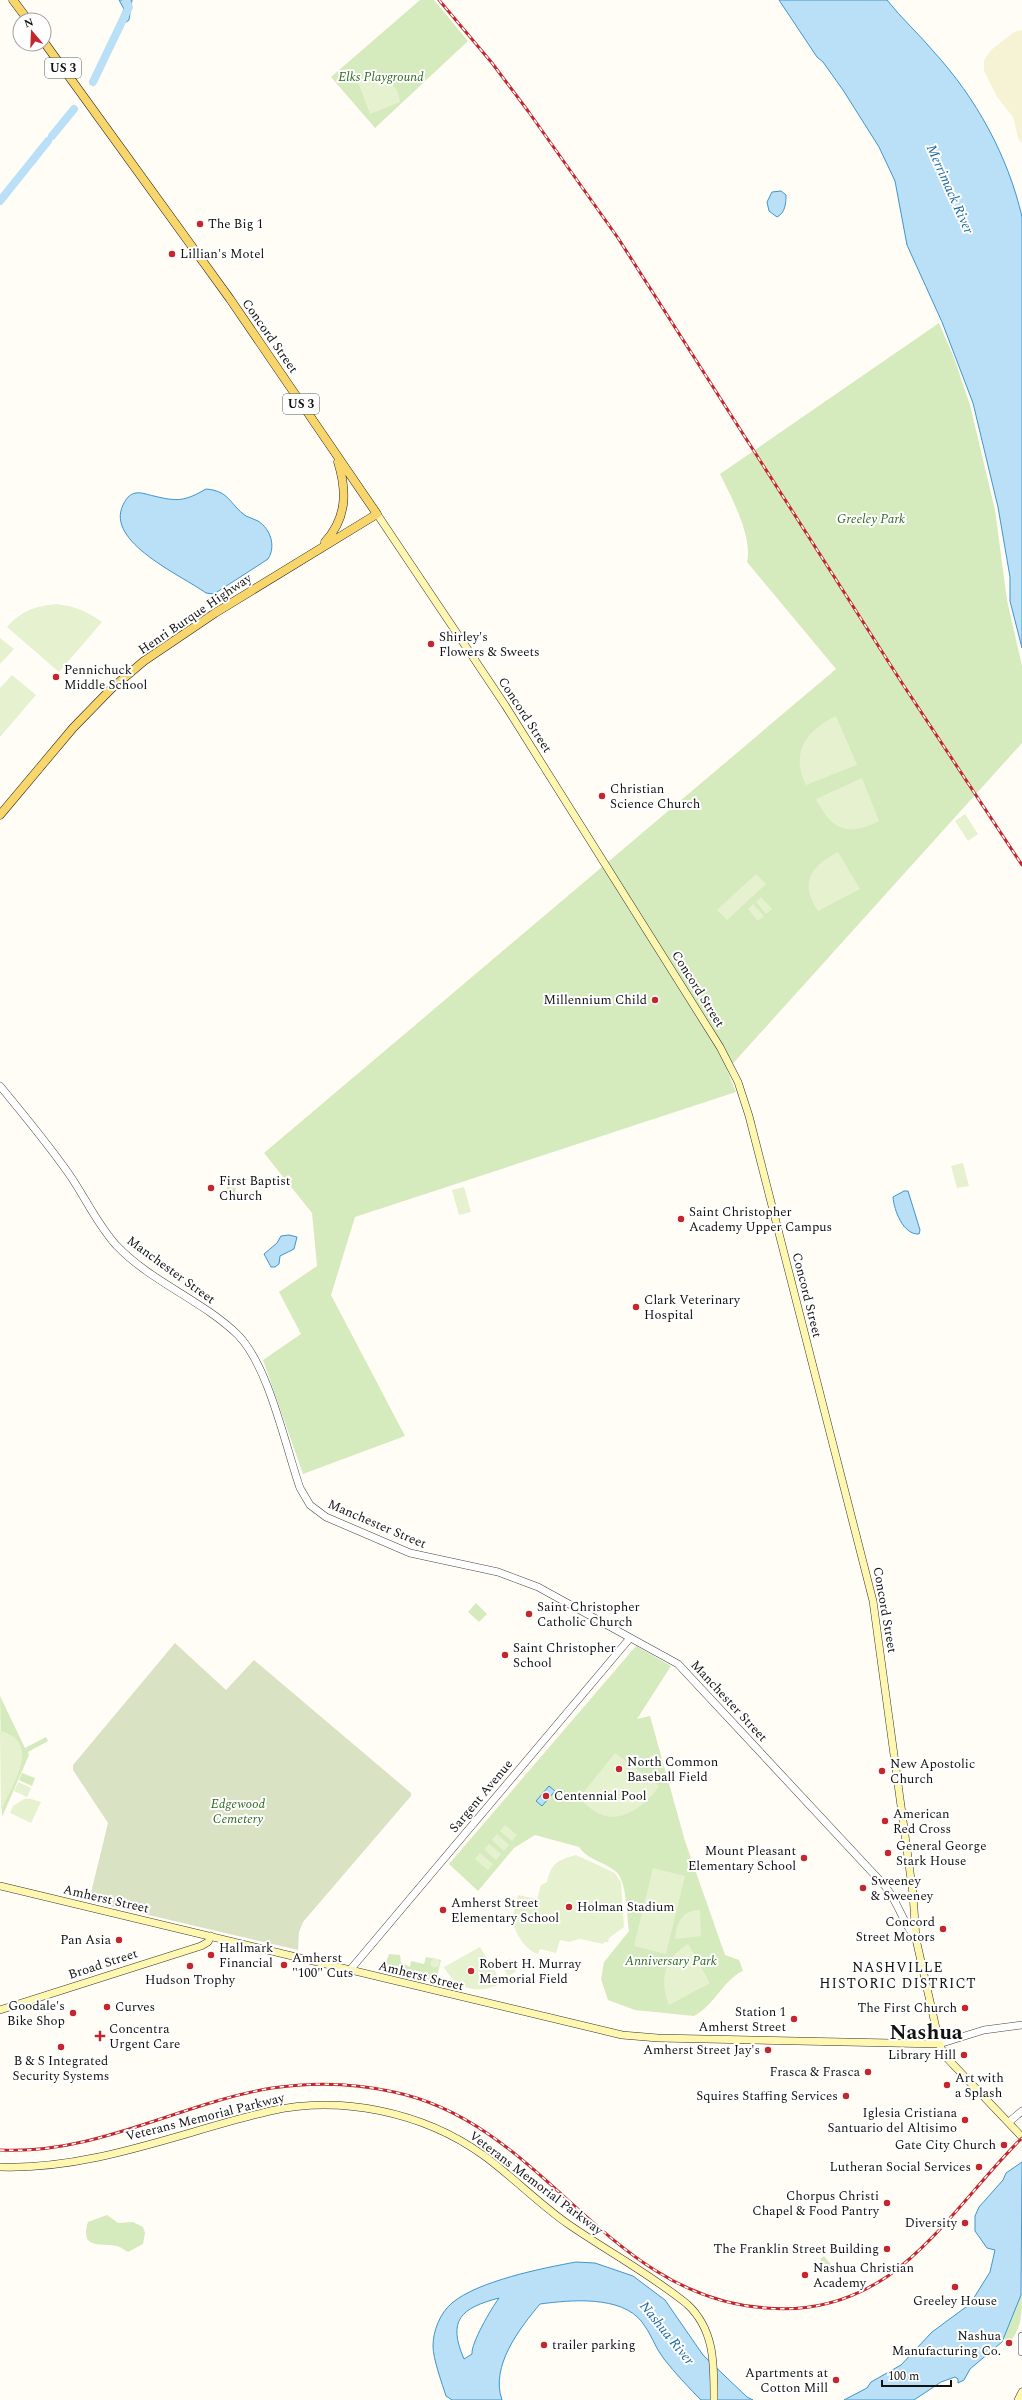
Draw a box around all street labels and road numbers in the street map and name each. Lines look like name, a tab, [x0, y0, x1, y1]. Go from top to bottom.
road number: US 3	[45, 58, 81, 78]
street label: Concord Street	[237, 295, 303, 378]
road number: US 3	[283, 394, 319, 414]
street label: Henri Burque Highway	[134, 568, 256, 660]
street label: Concord Street	[493, 673, 557, 757]
street label: Concord Street	[666, 947, 730, 1032]
street label: Manchester Street	[122, 1231, 220, 1309]
street label: Concord Street	[787, 1250, 827, 1340]
street label: Manchester Street	[325, 1494, 430, 1554]
street label: Concord Street	[868, 1565, 902, 1655]
street label: Manchester Street	[686, 1656, 773, 1747]
street label: Sargent Avenue	[444, 1755, 518, 1837]
street label: Amherst Street	[61, 1879, 151, 1919]
street label: Broad Street	[66, 1943, 141, 1985]
street label: Amherst Street	[376, 1956, 466, 1996]
street label: Veterans Memorial Parkway	[124, 2087, 287, 2146]
street label: Veterans Memorial Parkway	[465, 2126, 608, 2240]

